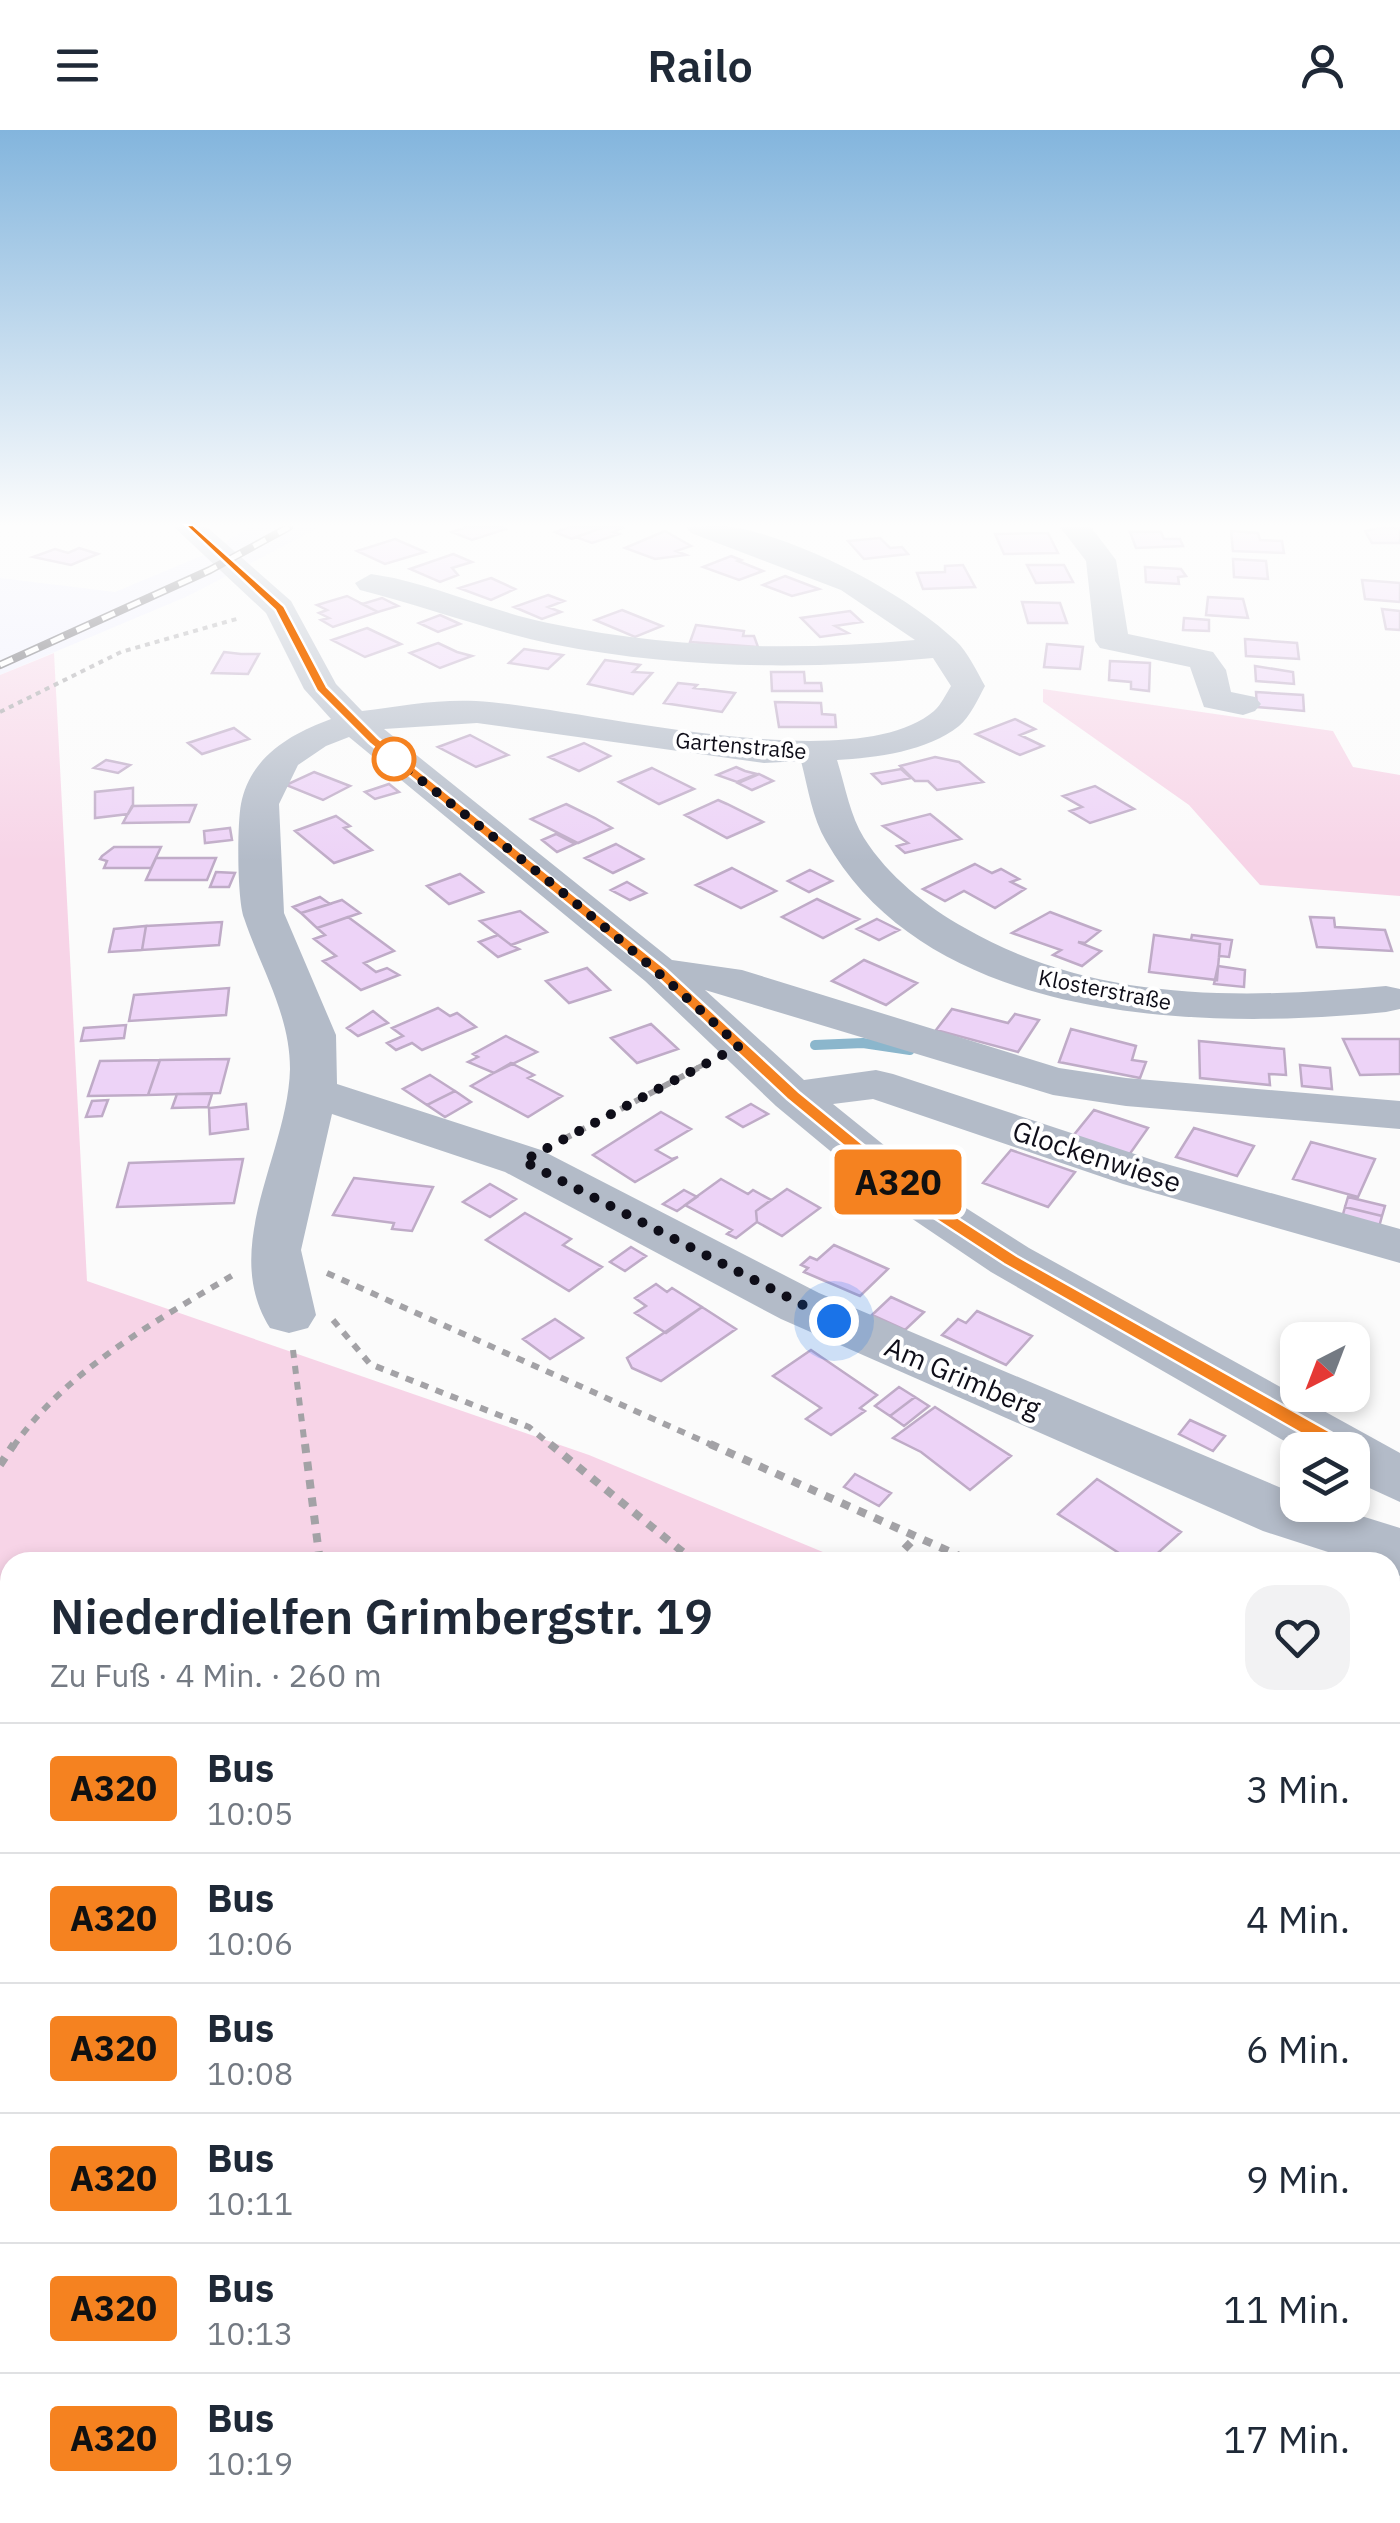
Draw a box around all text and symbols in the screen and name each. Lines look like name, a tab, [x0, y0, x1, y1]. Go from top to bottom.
text: Railo	[647, 36, 753, 94]
icon: menu	[50, 38, 105, 93]
icon: person	[1295, 38, 1350, 93]
street label: Gartenstraße	[674, 725, 808, 765]
unlabelled marker	[373, 738, 415, 780]
street label: Klosterstraße	[1036, 962, 1174, 1016]
street label: Glockenwiese	[1008, 1111, 1186, 1201]
line badge: A320	[828, 1150, 968, 1214]
text: A320	[855, 1159, 941, 1205]
your location	[809, 1296, 859, 1346]
north arrow	[1280, 1322, 1370, 1412]
map controls	[1280, 1322, 1370, 1522]
street label: Am Grimberg	[879, 1327, 1047, 1427]
button: layers	[1280, 1432, 1370, 1522]
text: Niederdielfen Grimbergstr. 19	[50, 1585, 713, 1647]
button: heart	[1245, 1585, 1350, 1690]
text: Zu Fuß · 4 Min. · 260 m	[50, 1654, 382, 1696]
text: Bus	[207, 1743, 274, 1792]
text: 3 Min.	[1246, 1764, 1350, 1813]
text: A320	[70, 1765, 157, 1811]
text: 10:05	[207, 1792, 293, 1834]
text: Bus	[207, 1873, 274, 1922]
text: 4 Min.	[1246, 1894, 1350, 1943]
text: A320	[70, 1895, 157, 1941]
text: 10:06	[207, 1922, 293, 1964]
text: Bus	[207, 2003, 274, 2052]
text: 6 Min.	[1246, 2024, 1350, 2073]
text: A320	[70, 2025, 157, 2071]
text: 10:08	[207, 2052, 293, 2094]
text: Bus	[207, 2133, 274, 2182]
text: 9 Min.	[1246, 2154, 1350, 2203]
text: A320	[70, 2155, 157, 2201]
text: 10:11	[207, 2182, 293, 2224]
text: Bus	[207, 2263, 274, 2312]
text: 11 Min.	[1223, 2284, 1350, 2333]
text: A320	[70, 2285, 157, 2331]
text: 10:13	[207, 2312, 293, 2354]
text: Bus	[207, 2393, 274, 2442]
text: 17 Min.	[1223, 2414, 1350, 2463]
text: A320	[70, 2415, 157, 2461]
text: 10:19	[207, 2442, 293, 2484]

